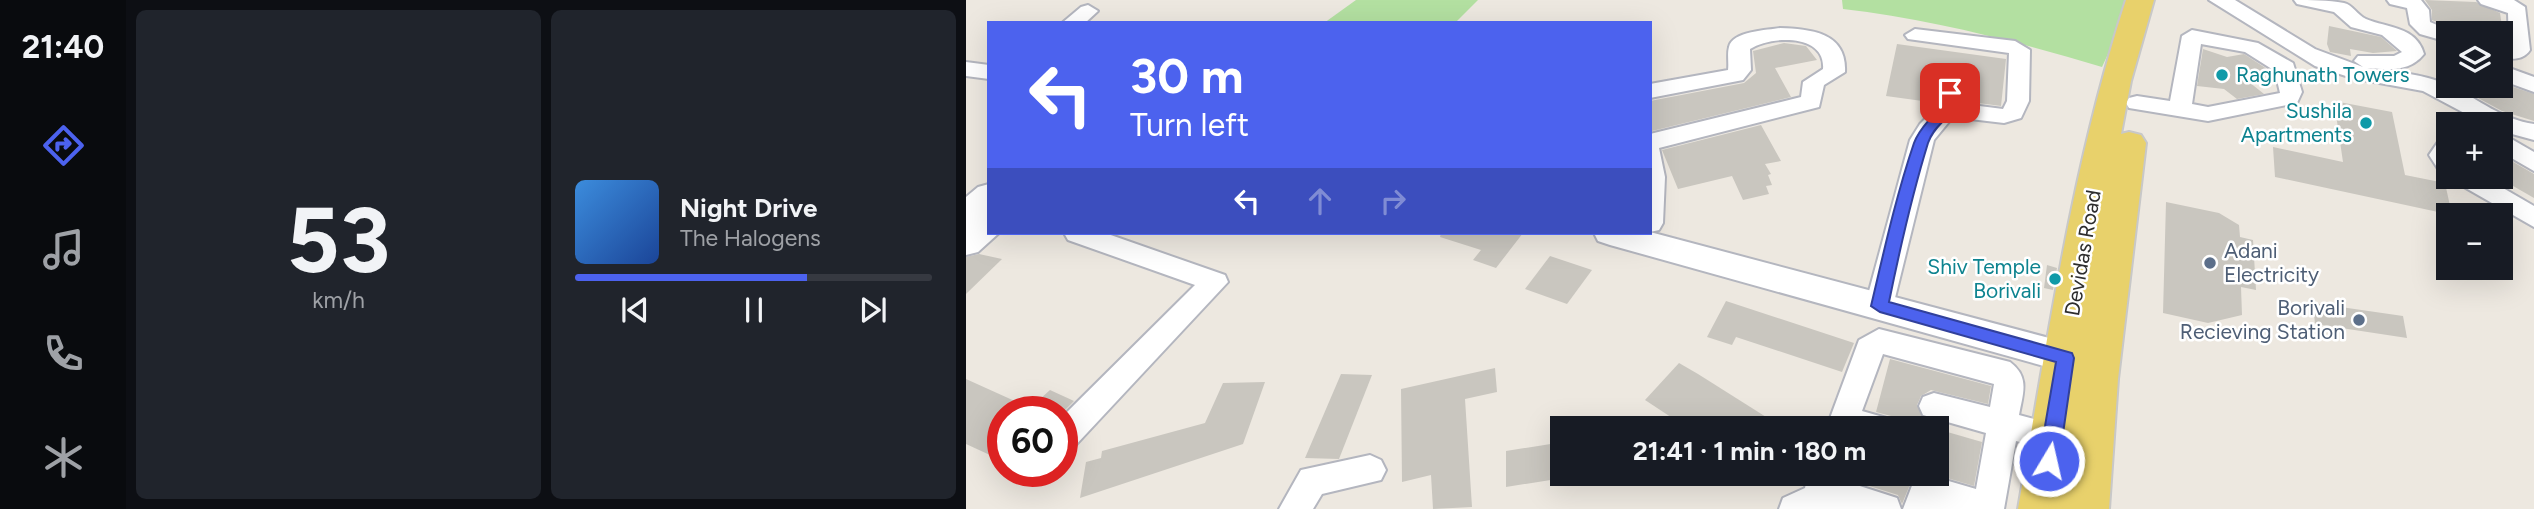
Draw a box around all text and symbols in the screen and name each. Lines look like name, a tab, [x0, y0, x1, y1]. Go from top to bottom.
map controls	[2436, 21, 2513, 280]
button: layers	[2436, 21, 2513, 98]
text: 21:40	[22, 28, 104, 66]
text: 30 m	[1130, 46, 1243, 105]
icon: left	[1015, 49, 1106, 140]
place label: Raghunath Towers	[2236, 62, 2410, 87]
pin	[1920, 63, 1980, 123]
marker: Raghunath Towers	[2214, 67, 2230, 83]
icon: arrive	[1931, 74, 1969, 112]
place label: Sushila Apartments	[2241, 98, 2352, 147]
text: Turn left	[1130, 106, 1249, 144]
button: +	[2436, 112, 2513, 189]
marker: Sushila Apartments	[2358, 115, 2374, 131]
icon: directions	[39, 121, 88, 170]
icon: left	[1228, 182, 1266, 220]
icon: ahead	[1301, 182, 1339, 220]
icon: right	[1374, 182, 1412, 220]
text: 53	[287, 186, 390, 295]
street label: Devidas Road	[2059, 188, 2106, 318]
text: Night Drive	[680, 192, 817, 224]
button: −	[2436, 203, 2513, 280]
text: The Halogens	[680, 224, 821, 252]
icon: music	[39, 225, 88, 274]
place label: Adani Electricity	[2224, 238, 2319, 287]
place label: Shiv Temple Borivali	[1927, 254, 2041, 303]
marker: Adani Electricity	[2202, 255, 2218, 271]
marker: Shiv Temple Borivali	[2047, 271, 2063, 287]
text: km/h	[312, 286, 365, 314]
icon: previous	[616, 291, 654, 329]
icon: pause	[735, 291, 773, 329]
icon: next	[854, 291, 892, 329]
place label: Borivali Recieving Station	[2180, 295, 2345, 344]
marker: Borivali Recieving Station	[2351, 312, 2367, 328]
icon: phone	[39, 329, 88, 378]
speed limit sign: 60	[987, 396, 1078, 487]
position arrow	[2012, 424, 2086, 498]
icon: climate	[39, 433, 88, 482]
text: 21:41 · 1 min · 180 m	[1633, 435, 1866, 467]

